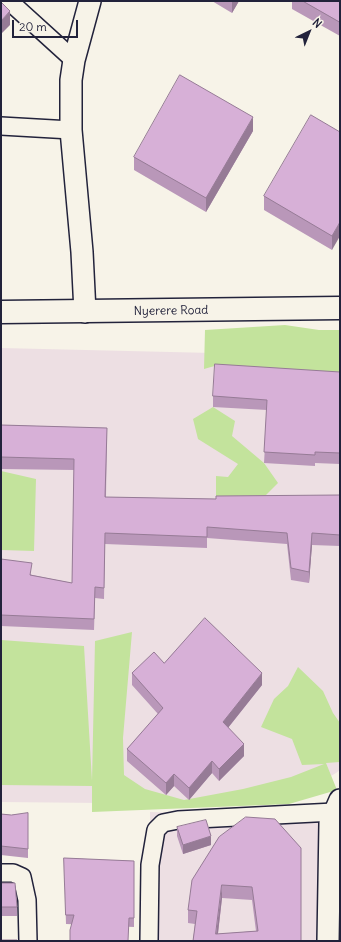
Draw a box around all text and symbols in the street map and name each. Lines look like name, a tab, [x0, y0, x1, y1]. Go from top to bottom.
scale bar	[14, 12, 80, 38]
north arrow	[289, 12, 329, 52]
text: N	[310, 16, 325, 31]
text: 20 m	[19, 19, 47, 34]
street label: Nyerere Road	[134, 303, 208, 319]

